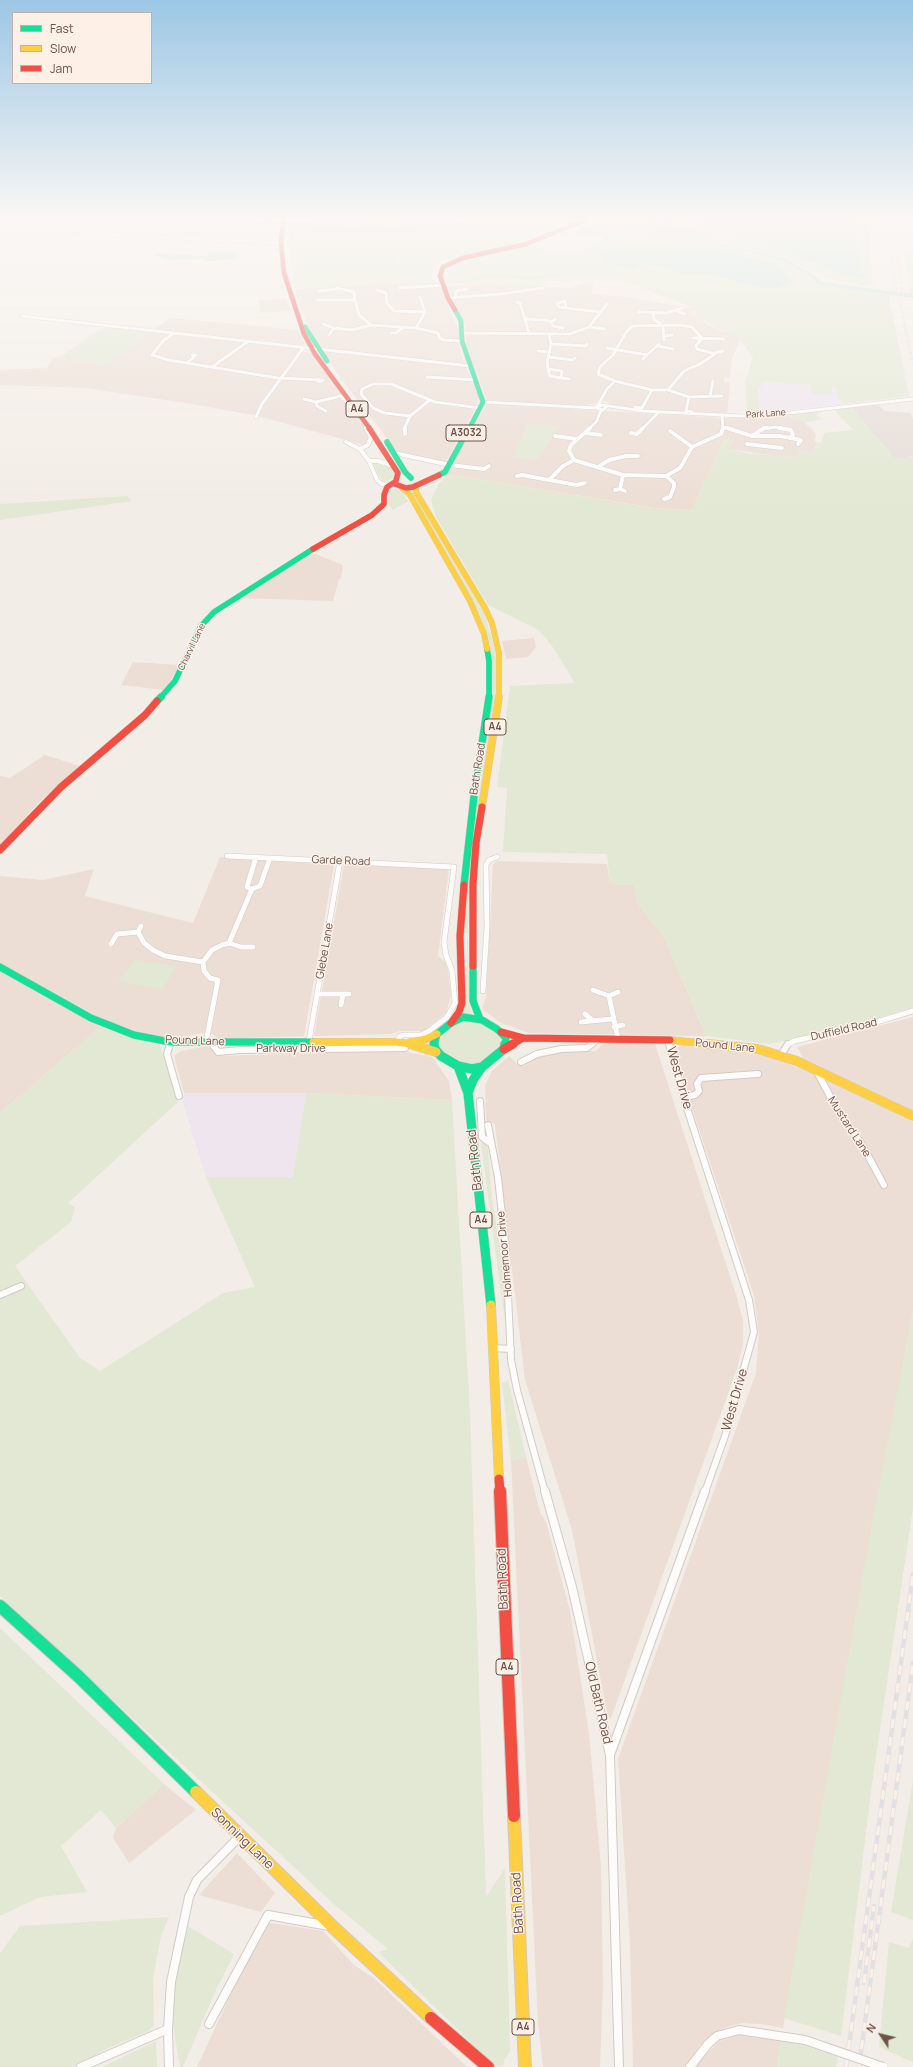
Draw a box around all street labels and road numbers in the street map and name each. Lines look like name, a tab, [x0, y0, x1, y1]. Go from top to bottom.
road number: A4	[346, 401, 368, 417]
street label: Park Lane	[746, 407, 786, 421]
road number: A3032	[446, 425, 486, 441]
street label: Charvil Lane	[176, 622, 208, 672]
road number: A4	[484, 719, 506, 735]
street label: Bath Road	[467, 742, 489, 796]
street label: Garde Road	[311, 853, 371, 869]
street label: Glebe Lane	[314, 922, 336, 980]
street label: Duffield Road	[810, 1016, 878, 1044]
street label: Pound Lane	[165, 1033, 225, 1049]
street label: Pound Lane	[695, 1036, 755, 1056]
street label: Parkway Drive	[256, 1042, 326, 1056]
street label: West Drive	[663, 1045, 695, 1111]
street label: Mustard Lane	[825, 1094, 873, 1160]
street label: Bath Road	[464, 1129, 486, 1191]
street label: Holmemoor Drive	[495, 1210, 515, 1298]
road number: A4	[470, 1212, 492, 1228]
street label: West Drive	[719, 1367, 751, 1433]
street label: Bath Road	[494, 1548, 512, 1610]
road number: A4	[496, 1659, 518, 1675]
street label: Old Bath Road	[581, 1660, 615, 1746]
street label: Sonning Lane	[207, 1805, 277, 1873]
street label: Bath Road	[509, 1872, 527, 1934]
road number: A4	[512, 2019, 534, 2035]

